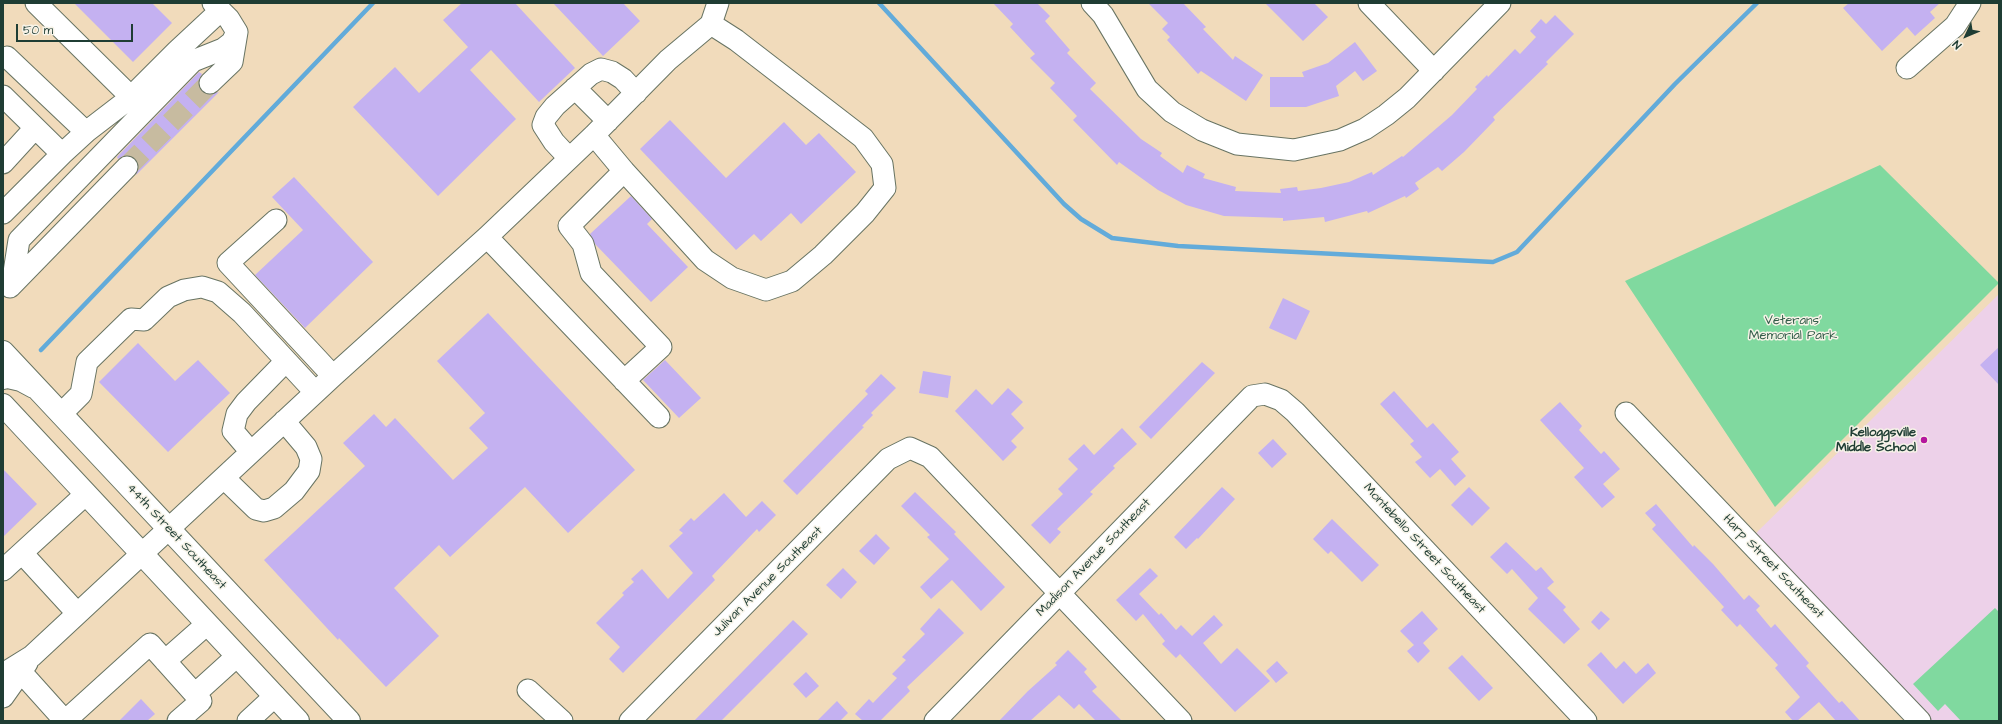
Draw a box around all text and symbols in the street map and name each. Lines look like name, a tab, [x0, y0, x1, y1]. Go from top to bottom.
scale bar	[18, 16, 135, 42]
north arrow	[1946, 16, 1986, 56]
text: 50 m	[23, 22, 53, 39]
text: N	[1949, 37, 1965, 52]
park label: Veterans' Memorial Park	[1749, 313, 1837, 344]
place label: Kelloggsville Middle School	[1836, 425, 1916, 456]
marker: Kelloggsville Middle School	[1919, 435, 1929, 445]
street label: 44th Street Southeast	[123, 481, 229, 593]
street label: Montebello Street Southeast	[1359, 481, 1489, 617]
street label: Madison Avenue Southeast	[1033, 496, 1155, 620]
street label: Harp Street Southeast	[1719, 512, 1827, 622]
street label: Julivan Avenue Southeast	[710, 524, 826, 640]

